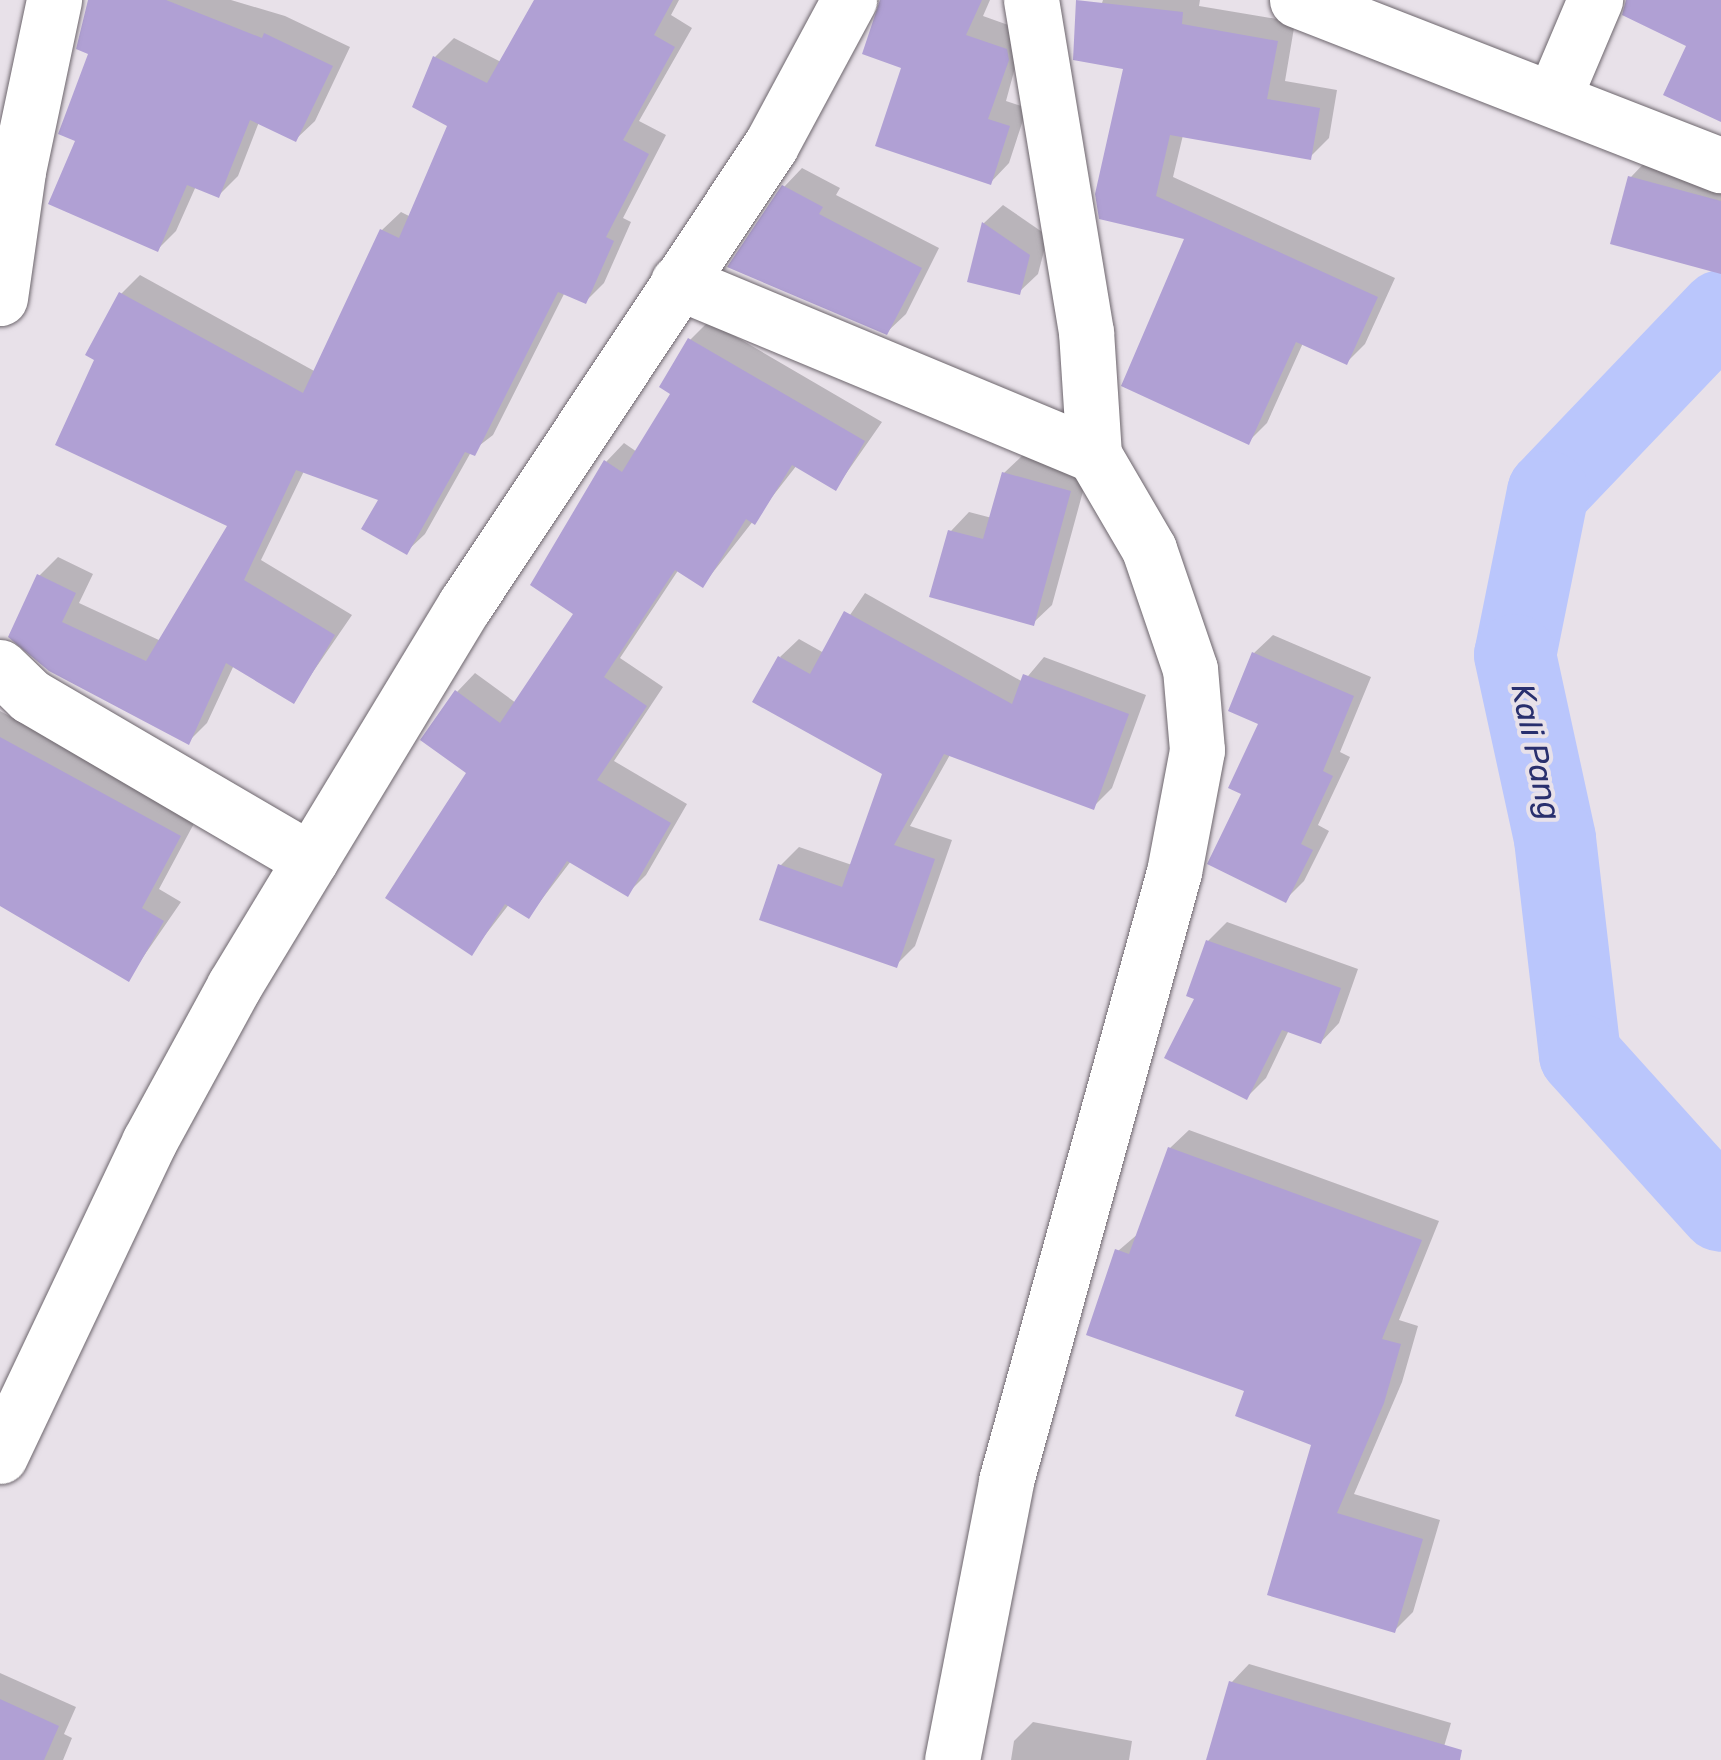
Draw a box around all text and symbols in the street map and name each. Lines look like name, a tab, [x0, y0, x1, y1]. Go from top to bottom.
water label: Kali Pang	[1503, 680, 1569, 824]

